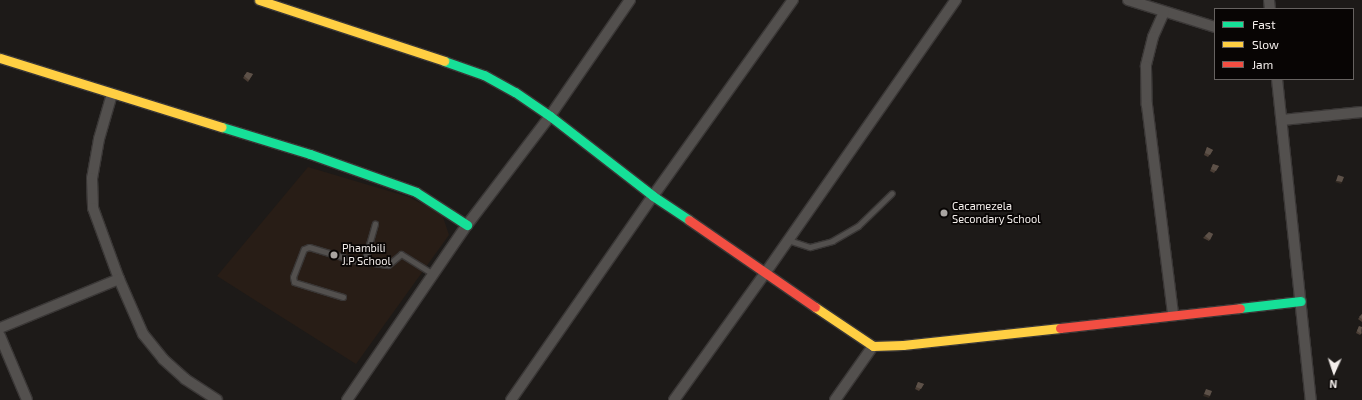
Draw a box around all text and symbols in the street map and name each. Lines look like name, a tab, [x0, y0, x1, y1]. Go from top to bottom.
legend	[1214, 8, 1354, 80]
text: Fast	[1252, 17, 1275, 31]
text: Slow	[1252, 37, 1279, 51]
text: Jam	[1252, 57, 1273, 71]
place label: Cacamezela Secondary School	[952, 200, 1041, 226]
marker: Cacamezela Secondary School	[939, 208, 949, 218]
place label: Phambili J.P School	[342, 242, 391, 268]
marker: Phambili J.P School	[329, 250, 339, 260]
north arrow	[1314, 352, 1354, 392]
text: N	[1329, 378, 1338, 391]

